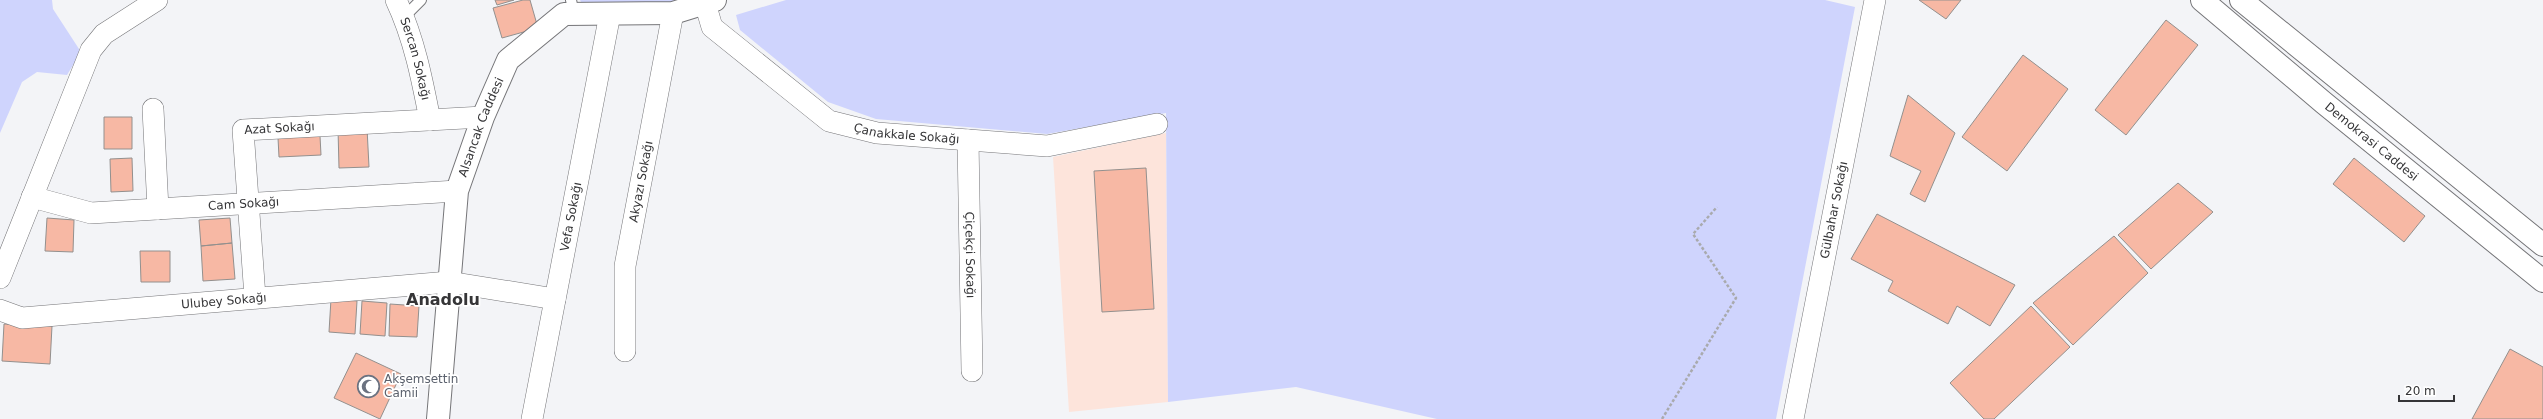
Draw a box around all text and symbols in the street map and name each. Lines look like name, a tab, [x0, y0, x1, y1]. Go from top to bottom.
street label: Sercan Sokağı	[397, 15, 433, 101]
street label: Alsancak Caddesi	[456, 75, 507, 179]
street label: Demokrasi Caddesi	[2322, 100, 2421, 184]
street label: Azat Sokağı	[244, 119, 315, 137]
street label: Çanakkale Sokağı	[852, 120, 960, 146]
street label: Akyazı Sokağı	[626, 140, 656, 223]
street label: Gülbahar Sokağı	[1818, 160, 1850, 260]
street label: Vefa Sokağı	[557, 181, 584, 252]
street label: Cam Sokağı	[208, 195, 280, 213]
street label: Çiçekçi Sokağı	[962, 212, 978, 298]
street label: Ulubey Sokağı	[181, 290, 267, 312]
district label: Anadolu	[406, 290, 480, 309]
place label: Akşemsettin Camii	[384, 372, 458, 400]
mosque icon: Akşemsettin Camii	[355, 373, 381, 399]
scale bar	[2399, 377, 2454, 403]
text: 20 m	[2405, 384, 2436, 398]

